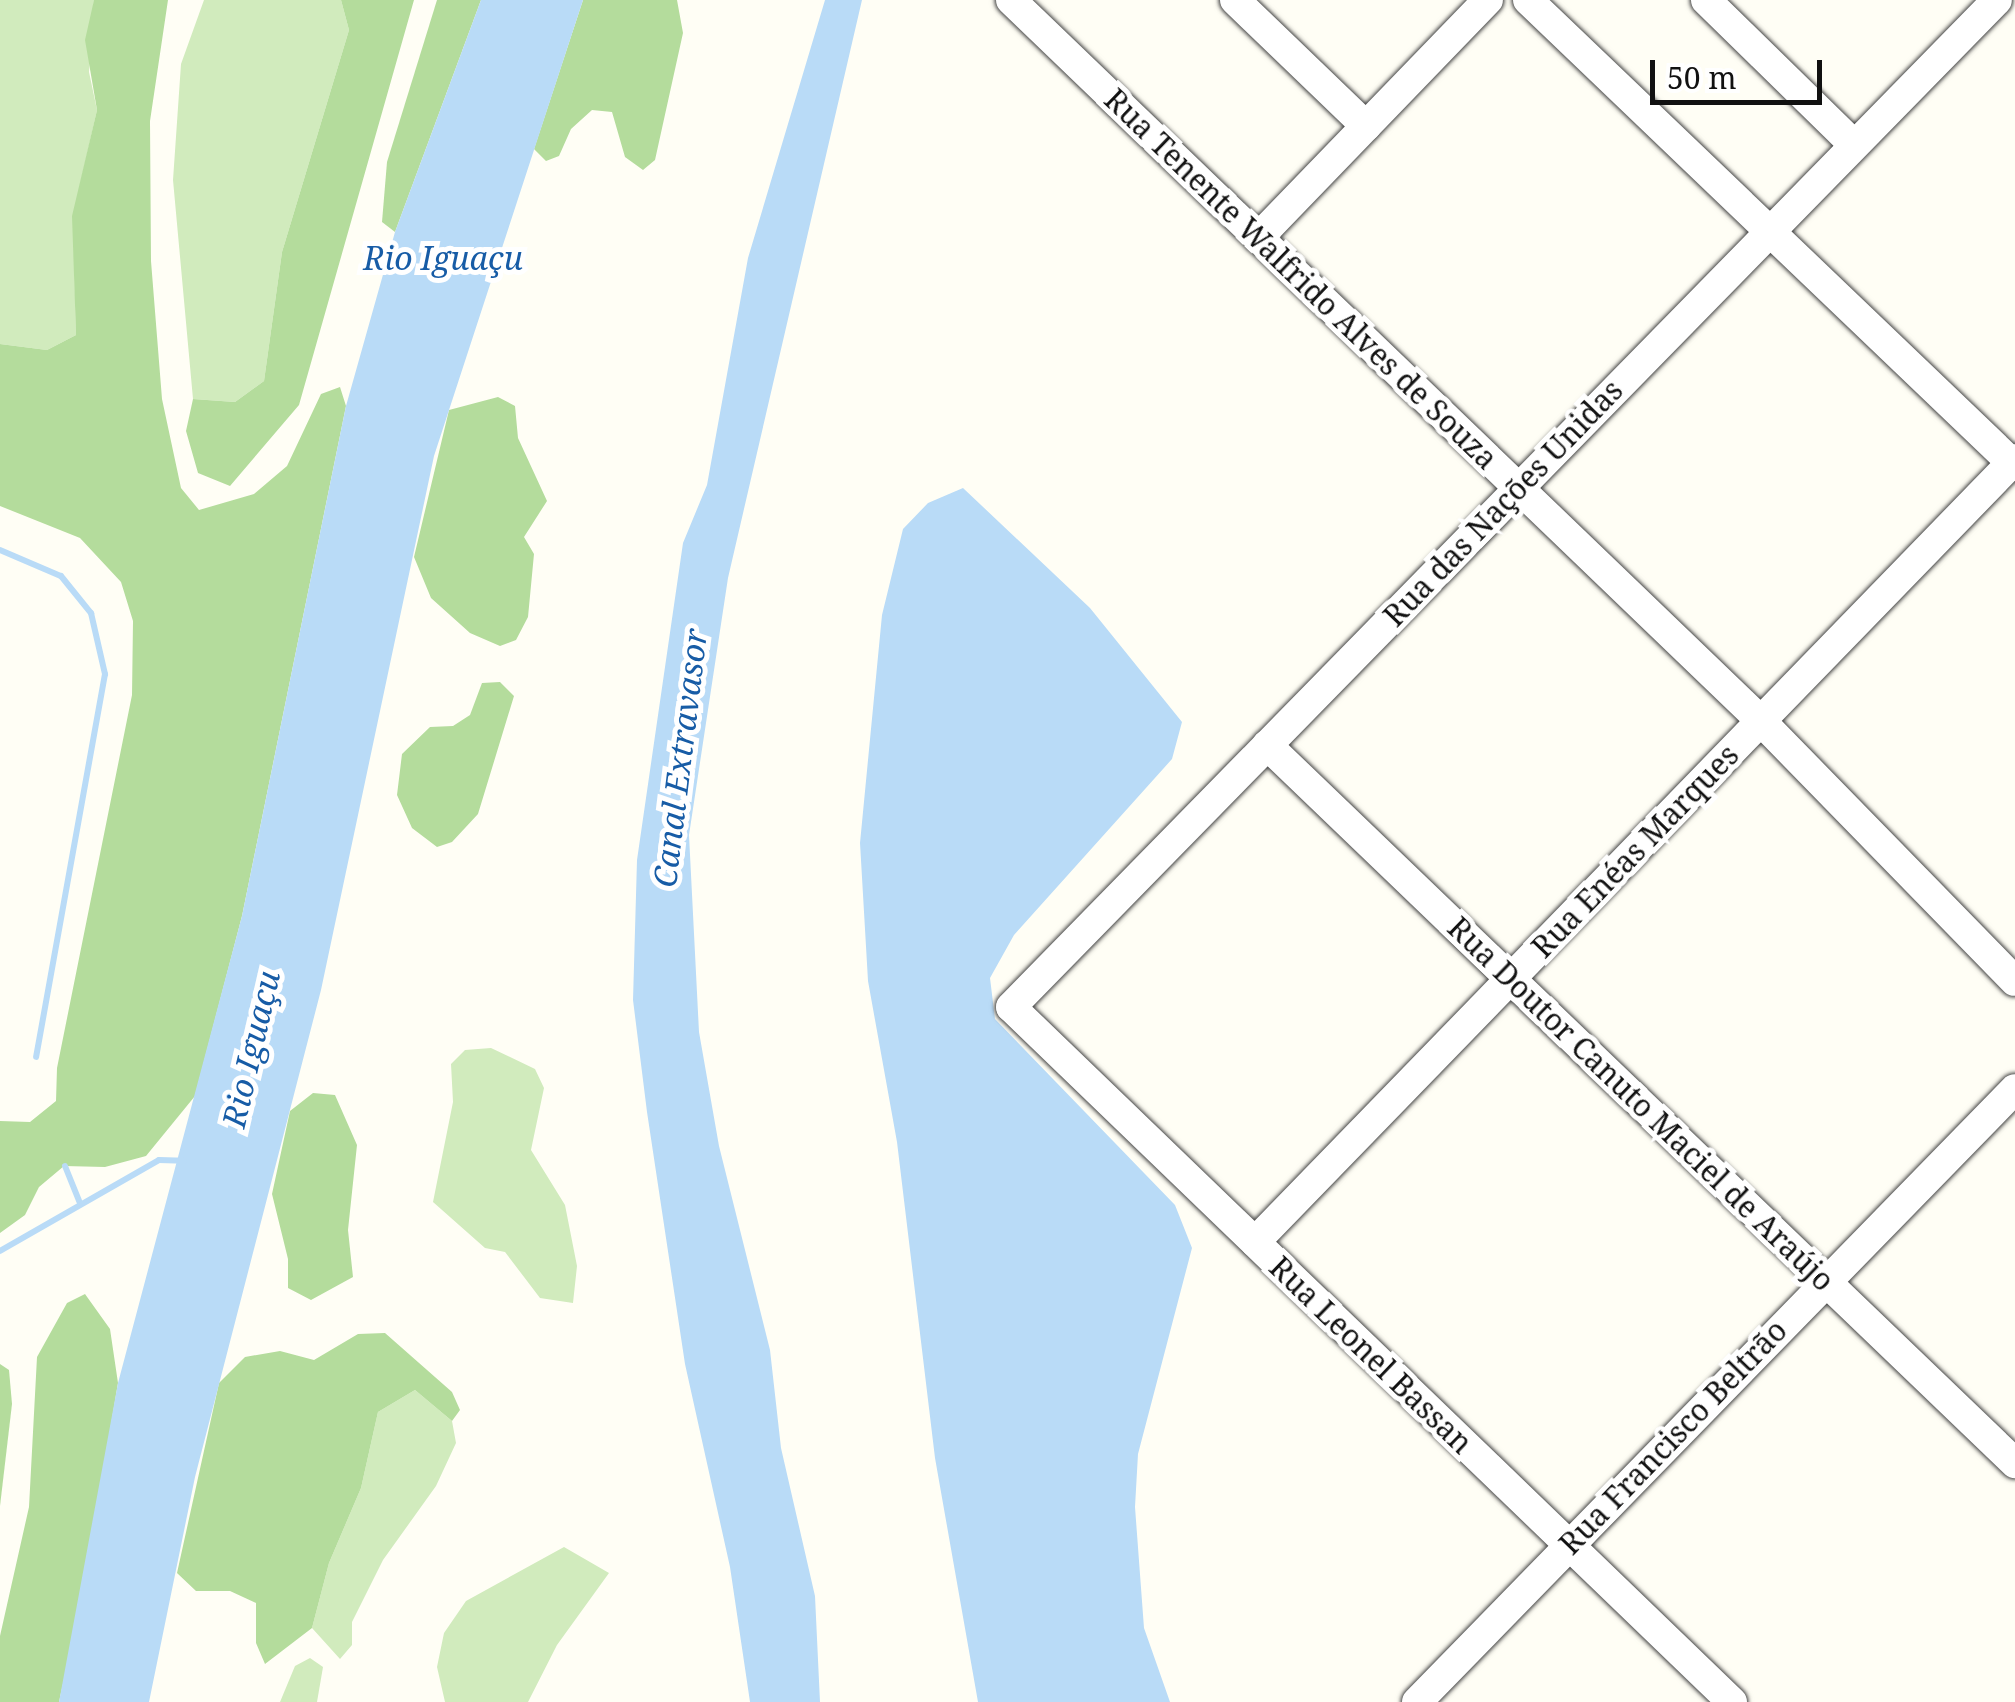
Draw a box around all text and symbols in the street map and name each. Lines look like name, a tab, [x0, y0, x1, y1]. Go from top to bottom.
scale bar	[1655, 40, 1828, 102]
text: 50 m	[1667, 57, 1737, 98]
street label: Rua Tenente Walfrido Alves de Souza	[1097, 81, 1505, 477]
water label: Rio Iguaçu	[363, 239, 523, 277]
street label: Rua das Nações Unidas	[1376, 372, 1630, 634]
water label: Canal Extravasor	[645, 626, 715, 890]
street label: Rua Enéas Marques	[1524, 737, 1746, 965]
street label: Rua Doutor Canuto Maciel de Araújo	[1441, 910, 1841, 1298]
water label: Rio Iguaçu	[214, 967, 288, 1131]
street label: Rua Leonel Bassan	[1262, 1249, 1480, 1461]
street label: Rua Francisco Beltrão	[1552, 1312, 1794, 1562]

